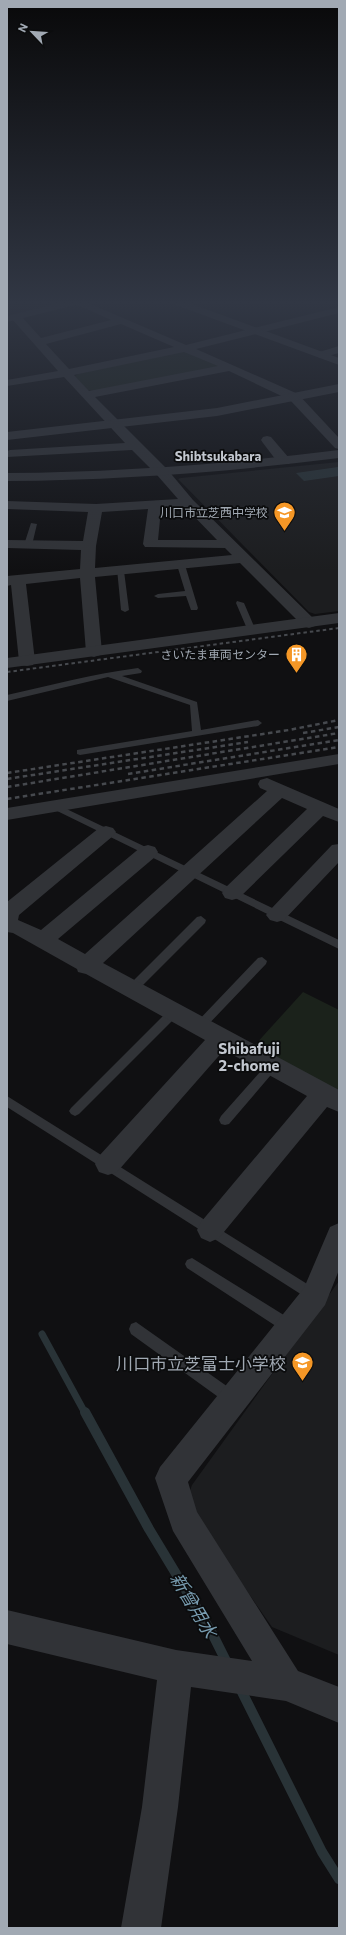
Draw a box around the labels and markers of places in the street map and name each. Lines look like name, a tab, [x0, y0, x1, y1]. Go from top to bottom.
school or university icon: 川口市立芝西中学校	[271, 499, 297, 532]
place label: 川口市立芝西中学校	[160, 505, 268, 519]
building icon: さいたま車両センター	[283, 641, 309, 674]
place label: さいたま車両センター	[160, 647, 280, 661]
school or university icon: 川口市立芝富士小学校	[289, 1350, 315, 1383]
place label: 川口市立芝富士小学校	[116, 1353, 286, 1374]

